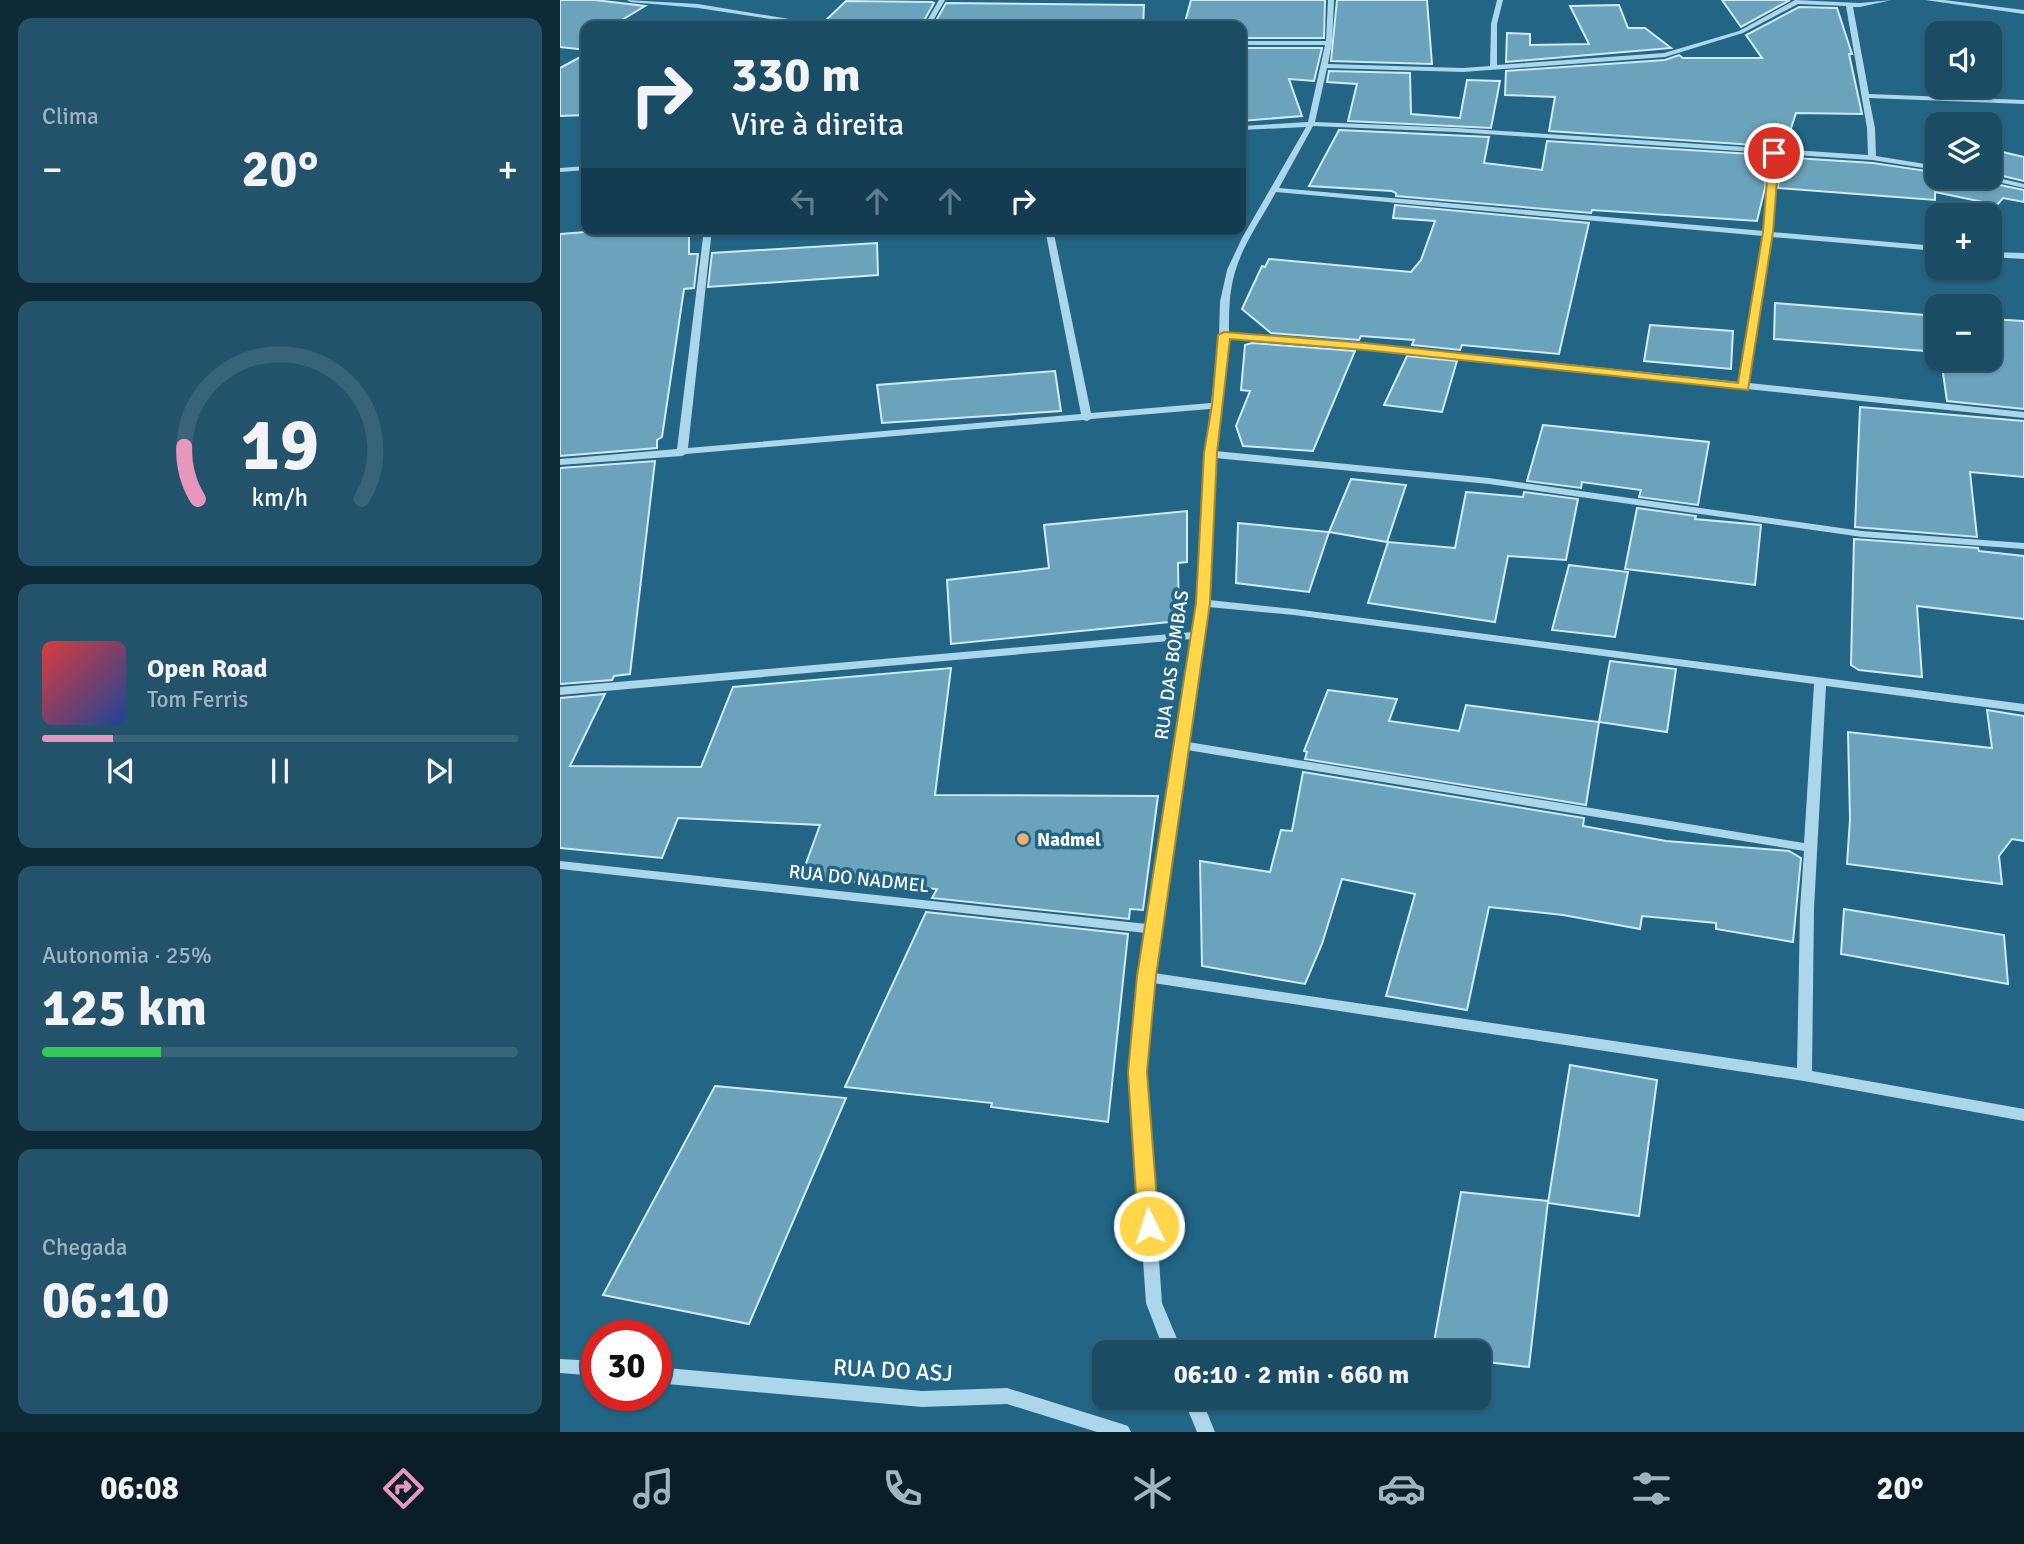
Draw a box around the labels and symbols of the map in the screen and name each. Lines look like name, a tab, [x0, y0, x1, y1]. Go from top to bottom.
pin	[1744, 123, 1804, 183]
street label: RUA DAS BOMBAS	[1150, 589, 1194, 741]
place label: Nadmel	[1037, 828, 1101, 852]
marker: Nadmel	[1015, 831, 1031, 847]
street label: RUA DO NADMEL	[788, 860, 930, 898]
position arrow	[1112, 1189, 1186, 1263]
speed limit sign: 30	[581, 1320, 672, 1411]
street label: RUA DO ASJ	[832, 1353, 954, 1388]

